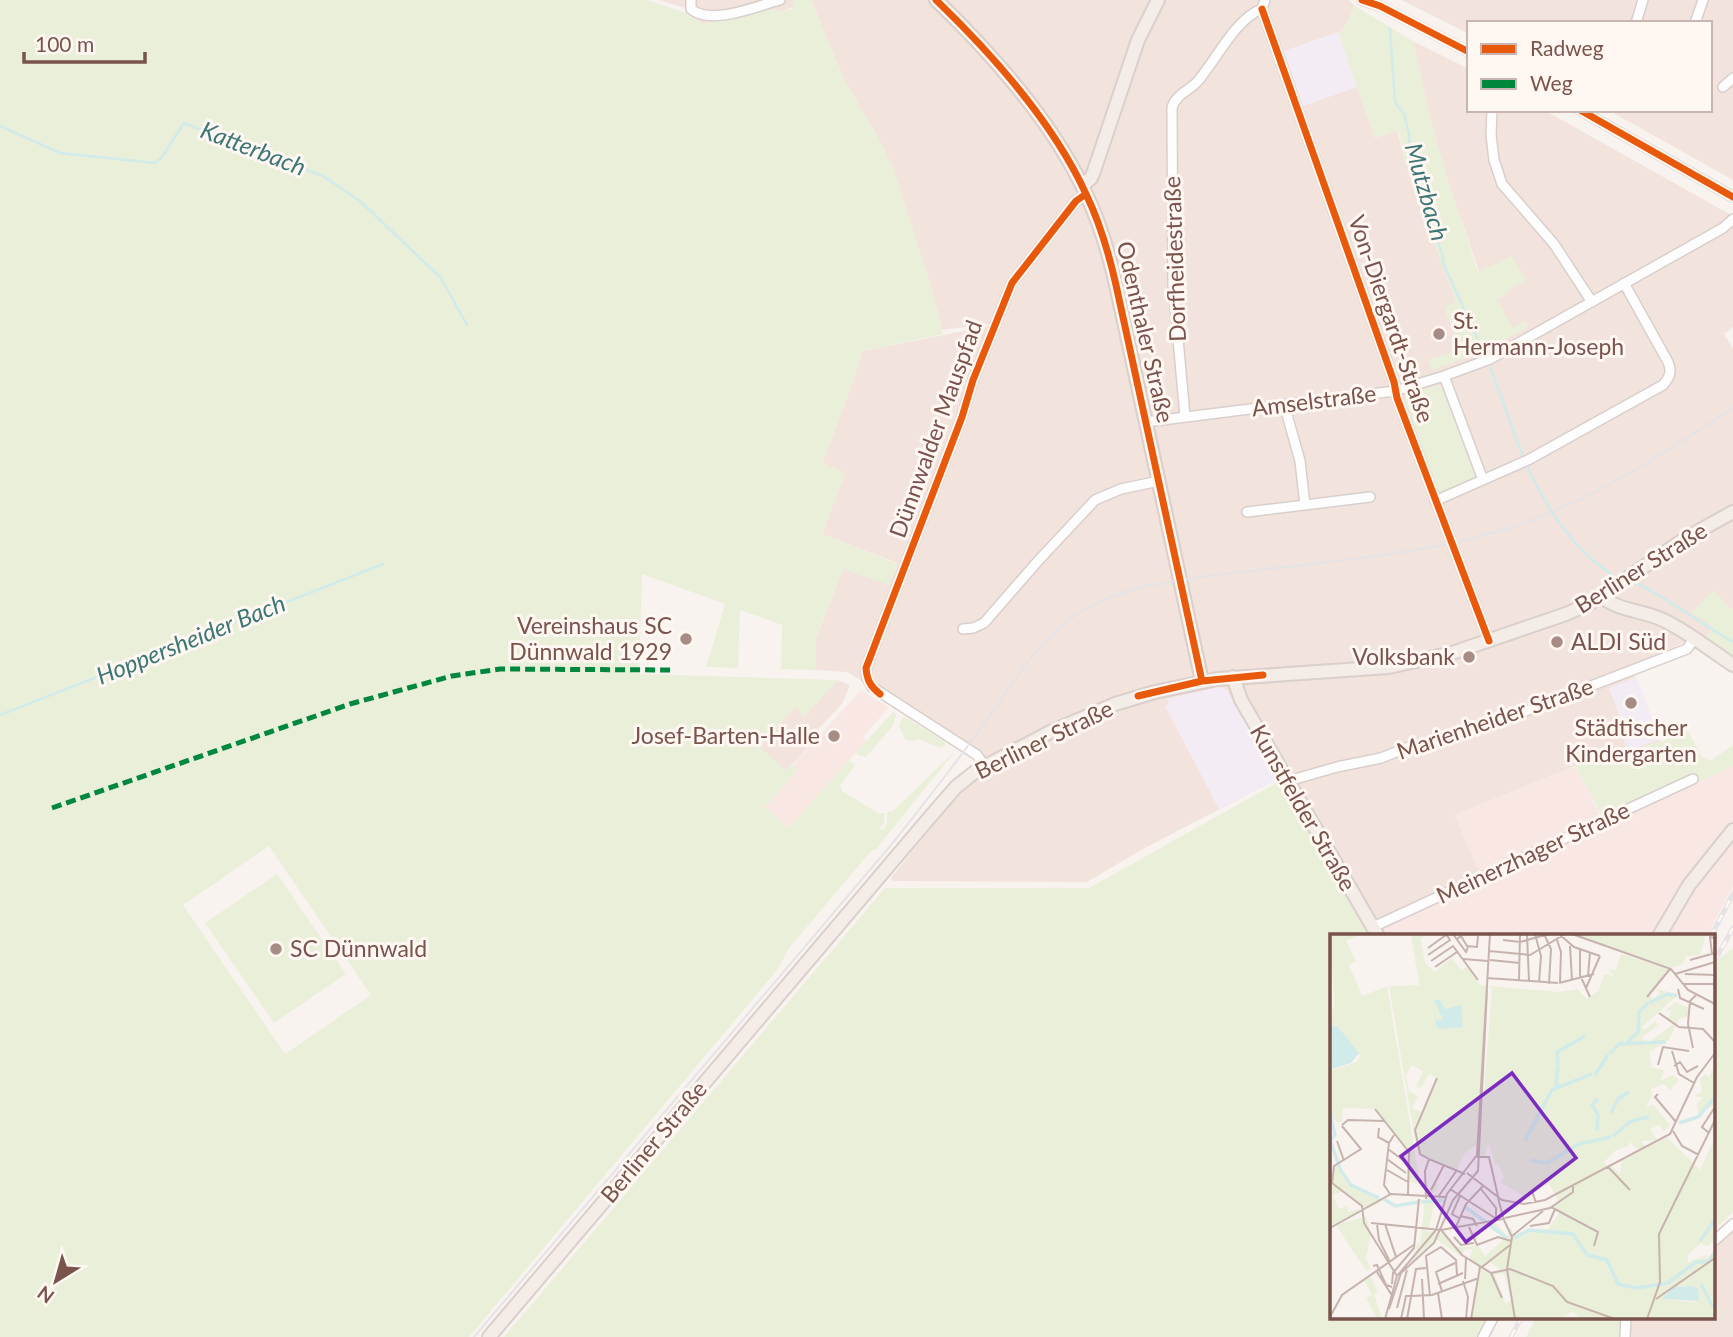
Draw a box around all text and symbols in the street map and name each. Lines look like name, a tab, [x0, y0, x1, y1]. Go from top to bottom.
scale bar	[24, 21, 145, 65]
legend	[1467, 21, 1712, 112]
text: 100 m	[35, 31, 94, 56]
text: Radweg	[1530, 35, 1604, 60]
text: Weg	[1530, 70, 1573, 95]
water label: Katterbach	[197, 114, 310, 181]
water label: Mutzbach	[1400, 139, 1455, 244]
street label: Dorfheidestraße	[1157, 176, 1191, 342]
street label: Von-Diergardt-Straße	[1343, 211, 1441, 426]
street label: Odenthaler Straße	[1112, 238, 1180, 425]
place label: St. Hermann-Joseph	[1453, 306, 1624, 360]
street label: Dünnwalder Mauspfad	[883, 316, 987, 541]
marker: St. Hermann-Joseph	[1431, 326, 1447, 342]
street label: Amselstraße	[1250, 378, 1378, 422]
street label: Berliner Straße	[1569, 515, 1712, 619]
water label: Hoppersheider Bach	[92, 587, 289, 690]
place label: Vereinshaus SC Dünnwald 1929	[509, 611, 672, 665]
place label: ALDI Süd	[1571, 627, 1666, 655]
marker: Vereinshaus SC Dünnwald 1929	[678, 631, 694, 647]
marker: ALDI Süd	[1549, 634, 1565, 650]
place label: Volksbank	[1352, 642, 1455, 670]
marker: Volksbank	[1461, 649, 1477, 665]
street label: Marienheider Straße	[1393, 671, 1597, 765]
street label: Berliner Straße	[970, 694, 1117, 785]
marker: Städtischer Kindergarten	[1623, 695, 1639, 711]
place label: Städtischer Kindergarten	[1565, 713, 1697, 767]
street label: Kunstfelder Straße	[1245, 719, 1363, 896]
place label: Josef-Barten-Halle	[632, 721, 820, 749]
marker: Josef-Barten-Halle	[826, 728, 842, 744]
street label: Meinerzhager Straße	[1432, 795, 1634, 909]
place label: SC Dünnwald	[290, 934, 427, 962]
inset map	[1330, 934, 1716, 1320]
marker: SC Dünnwald	[268, 941, 284, 957]
street label: Berliner Straße	[594, 1075, 712, 1208]
north arrow	[21, 1246, 91, 1316]
text: N	[33, 1281, 58, 1309]

